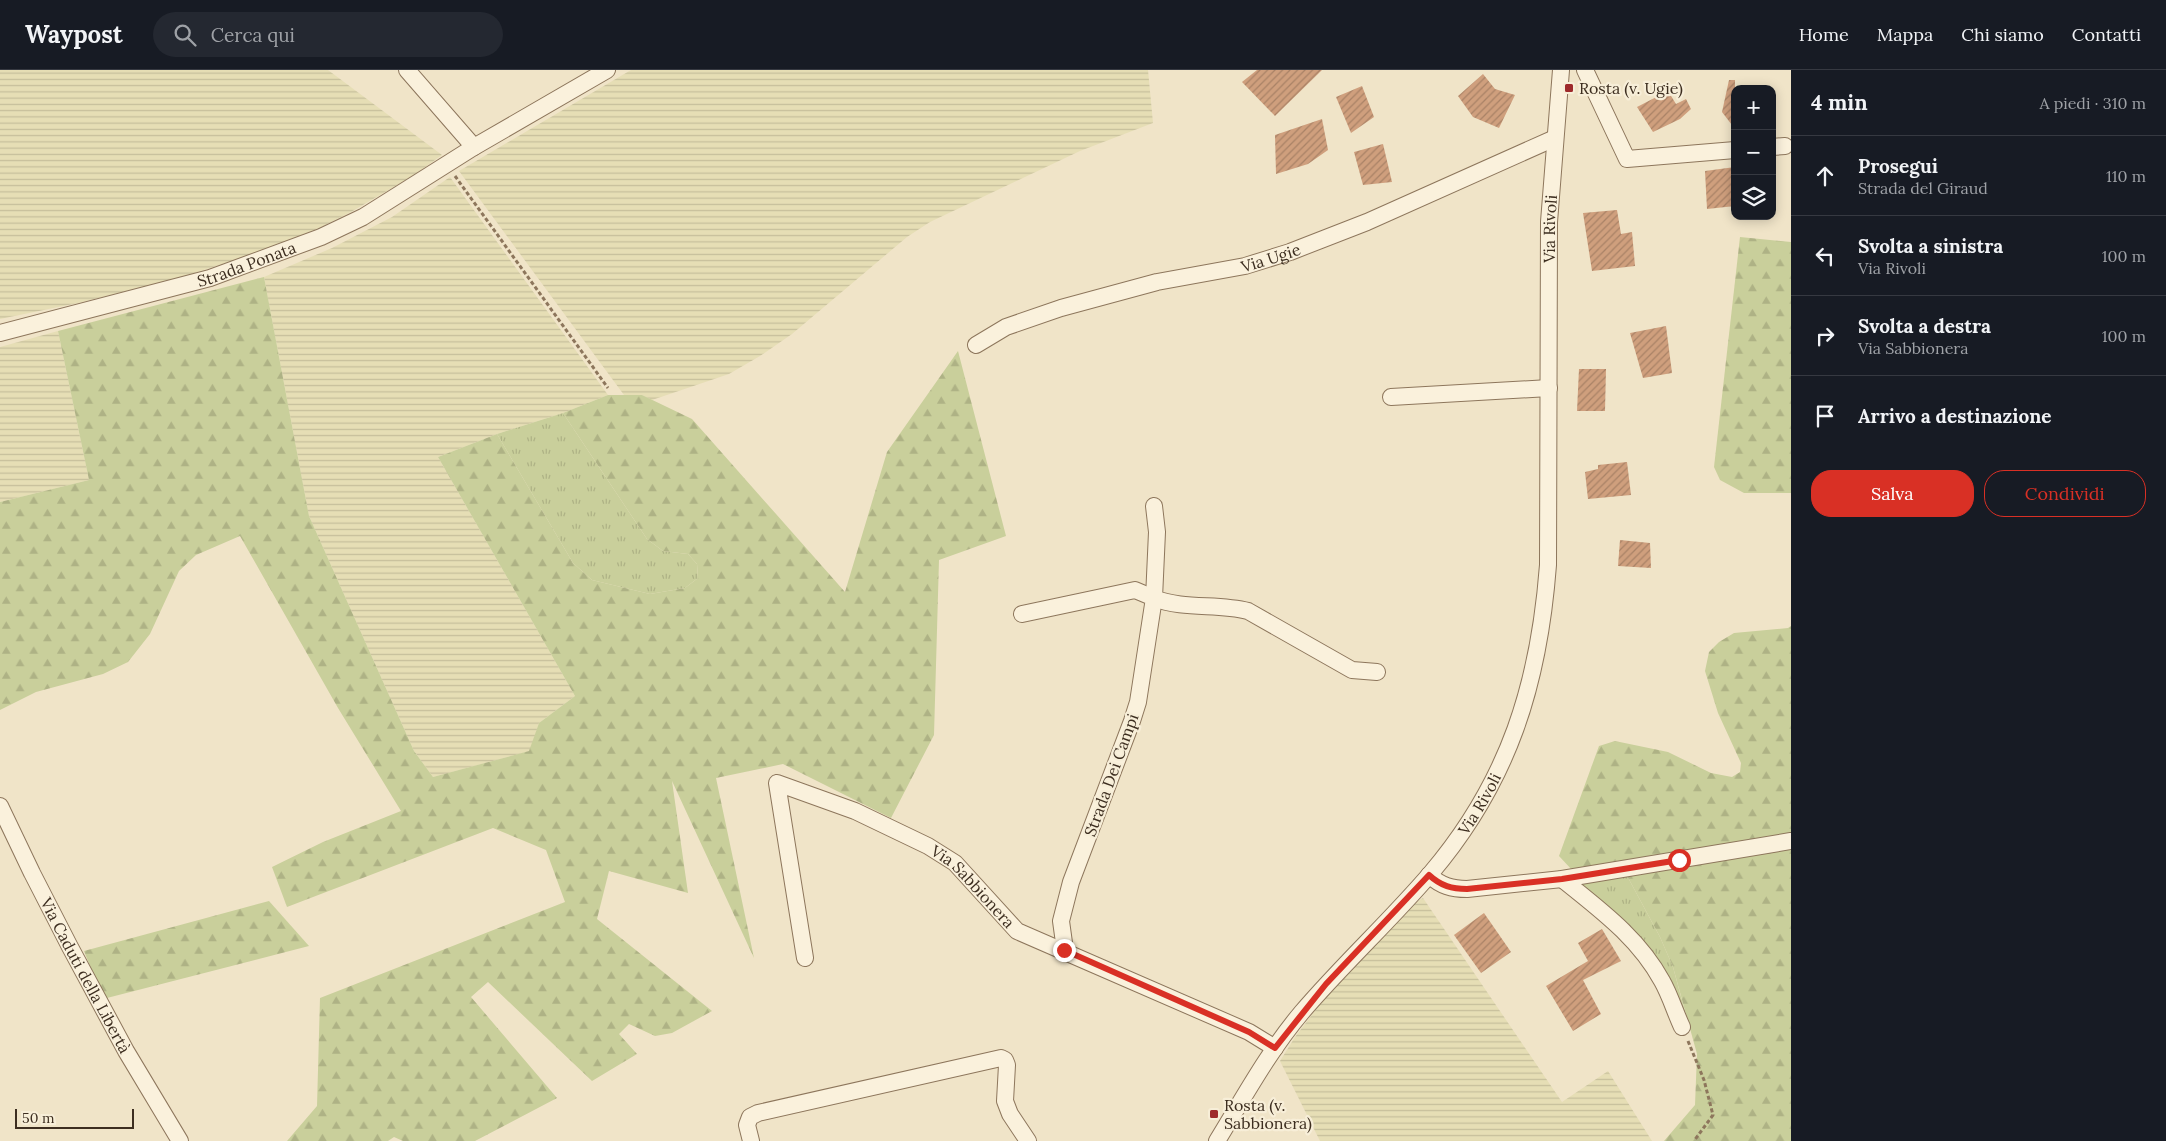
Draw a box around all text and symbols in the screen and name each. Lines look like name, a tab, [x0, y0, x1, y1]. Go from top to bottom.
search box	[153, 12, 503, 57]
text: Waypost	[25, 19, 123, 50]
icon: search	[171, 21, 199, 49]
text: Cerca qui	[211, 23, 295, 47]
text: Home	[1799, 23, 1849, 46]
text: Mappa	[1877, 23, 1933, 46]
text: Chi siamo	[1961, 23, 2044, 46]
text: Contatti	[2072, 23, 2141, 46]
place label: Rosta (v. Ugie)	[1579, 78, 1683, 99]
marker: Rosta (v. Ugie)	[1563, 82, 1575, 94]
map controls	[1731, 85, 1776, 220]
button: +	[1731, 85, 1776, 130]
text: 4 min	[1811, 89, 1868, 116]
text: A piedi · 310 m	[2039, 93, 2146, 113]
button: −	[1731, 130, 1776, 175]
text: Prosegui	[1858, 154, 1938, 178]
icon: ahead	[1811, 162, 1839, 190]
text: 110 m	[2106, 166, 2146, 186]
button: layers	[1731, 175, 1776, 220]
text: Strada del Giraud	[1858, 178, 1988, 198]
street label: Via Rivoli	[1539, 194, 1561, 264]
text: Svolta a sinistra	[1858, 234, 2003, 258]
street label: Strada Ponata	[195, 237, 299, 291]
street label: Via Ugie	[1238, 239, 1304, 277]
icon: left	[1811, 242, 1839, 270]
text: 100 m	[2102, 246, 2146, 266]
text: Via Rivoli	[1858, 258, 1926, 278]
text: Svolta a destra	[1858, 314, 1991, 338]
icon: right	[1811, 322, 1839, 350]
text: 100 m	[2102, 326, 2146, 346]
text: Via Sabbionera	[1858, 338, 1968, 358]
icon: arrive	[1811, 402, 1839, 430]
text: Arrivo a destinazione	[1858, 404, 2052, 428]
button: Salva	[1811, 470, 1974, 517]
button: Condividi	[1984, 470, 2146, 517]
street label: Strada Dei Campi	[1079, 711, 1143, 839]
street label: Via Rivoli	[1453, 770, 1505, 839]
street label: Via Sabbionera	[927, 840, 1019, 932]
route start	[1668, 849, 1691, 872]
street label: Via Caduti della Libertà	[36, 893, 135, 1057]
route end	[1053, 939, 1076, 962]
place label: Rosta (v. Sabbionera)	[1224, 1095, 1312, 1134]
scale bar	[15, 1106, 134, 1129]
marker: Rosta (v. Sabbionera)	[1208, 1108, 1220, 1120]
text: 50 m	[22, 1109, 55, 1127]

